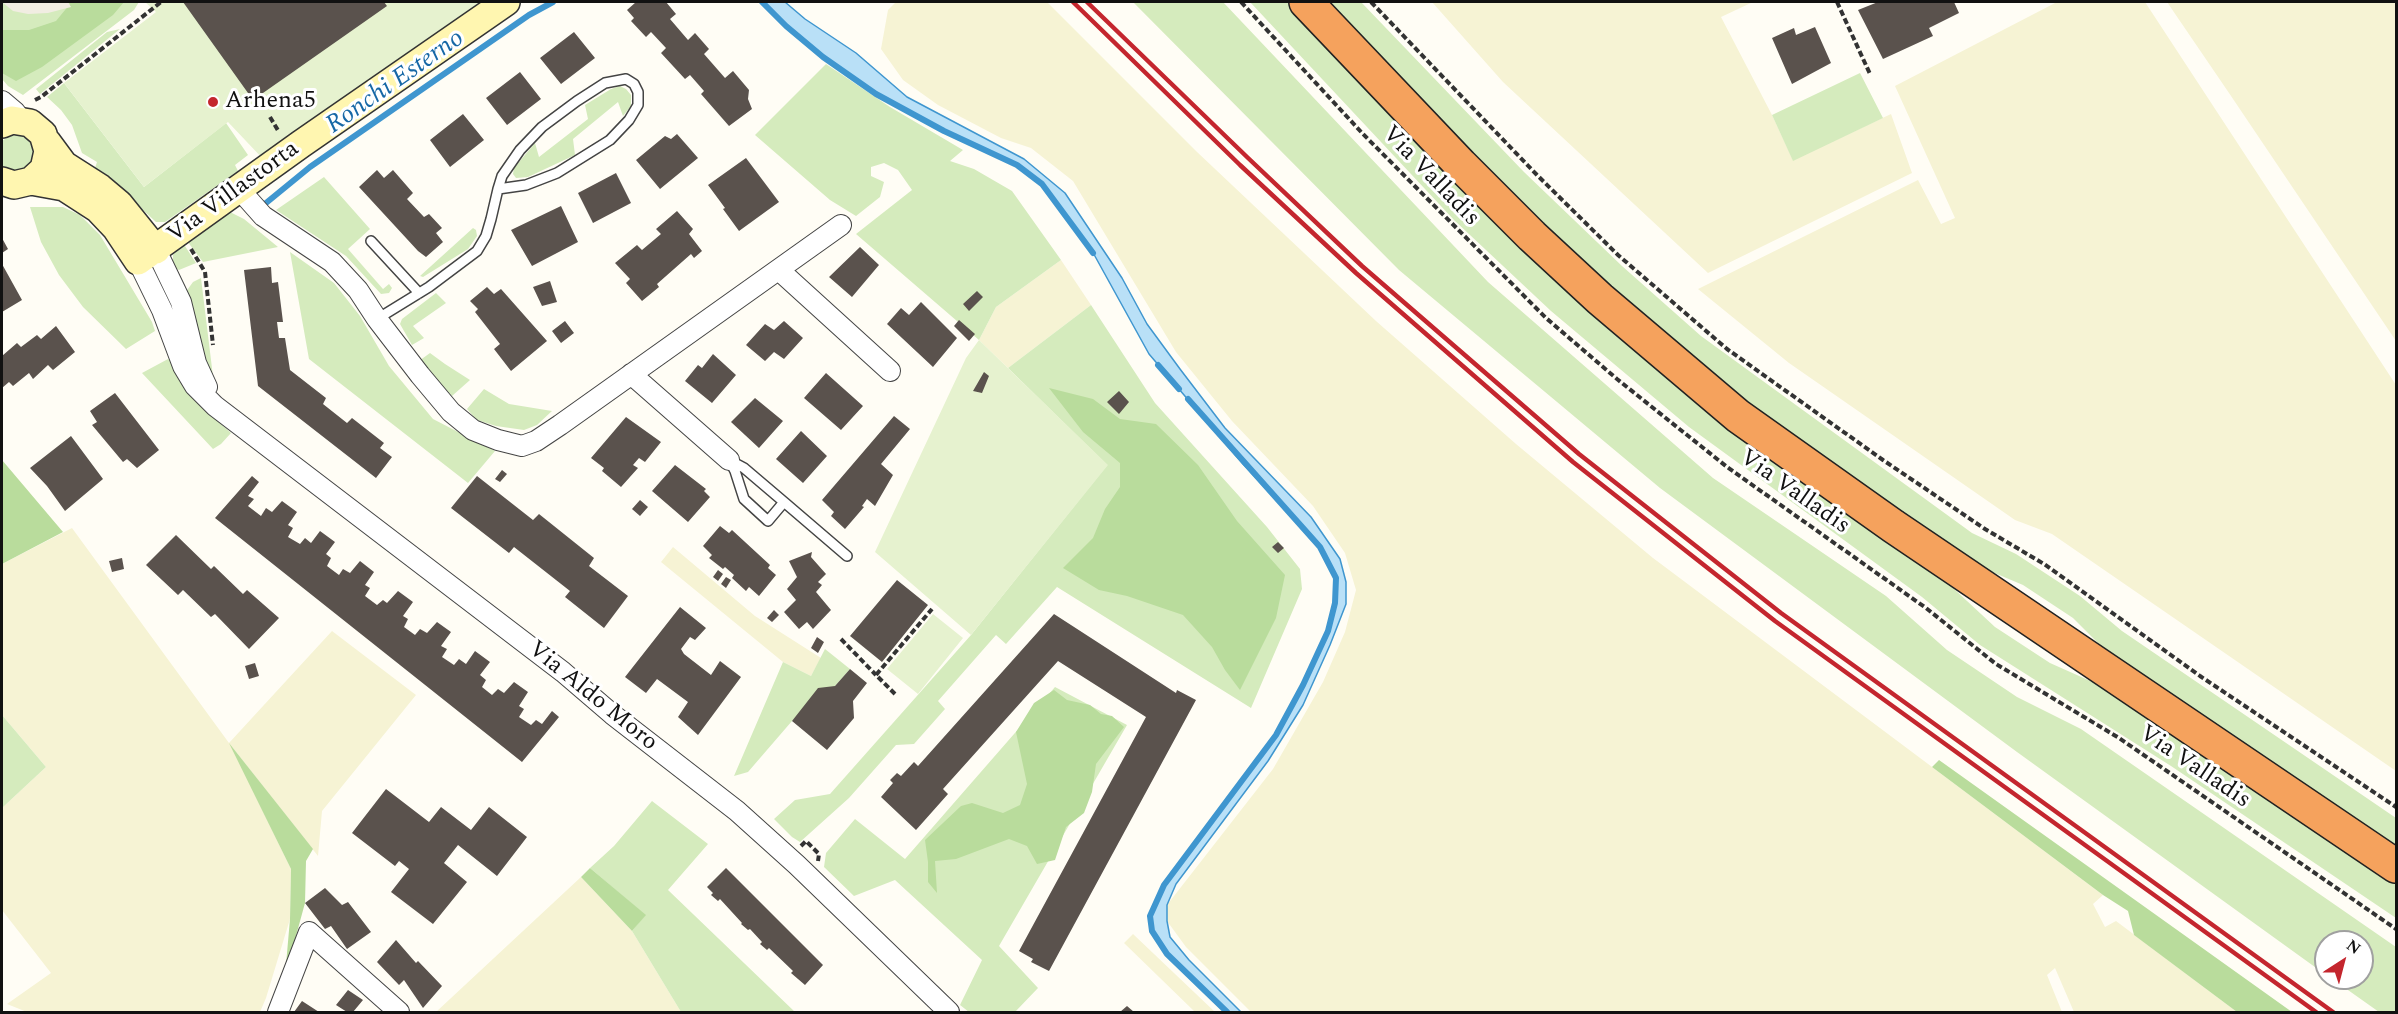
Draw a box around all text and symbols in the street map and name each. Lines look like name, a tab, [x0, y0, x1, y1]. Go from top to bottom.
water label: Ronchi Esterno	[321, 24, 471, 142]
place label: Arhena5	[225, 88, 316, 116]
marker: Arhena5	[206, 95, 220, 109]
street label: Via Valladis	[1375, 121, 1485, 233]
street label: Via Villastorta	[163, 136, 305, 250]
street label: Via Valladis	[1733, 444, 1855, 542]
street label: Via Aldo Moro	[521, 636, 663, 758]
street label: Via Valladis	[2133, 720, 2255, 816]
north arrow	[2314, 930, 2374, 990]
text: N	[2341, 934, 2366, 961]

